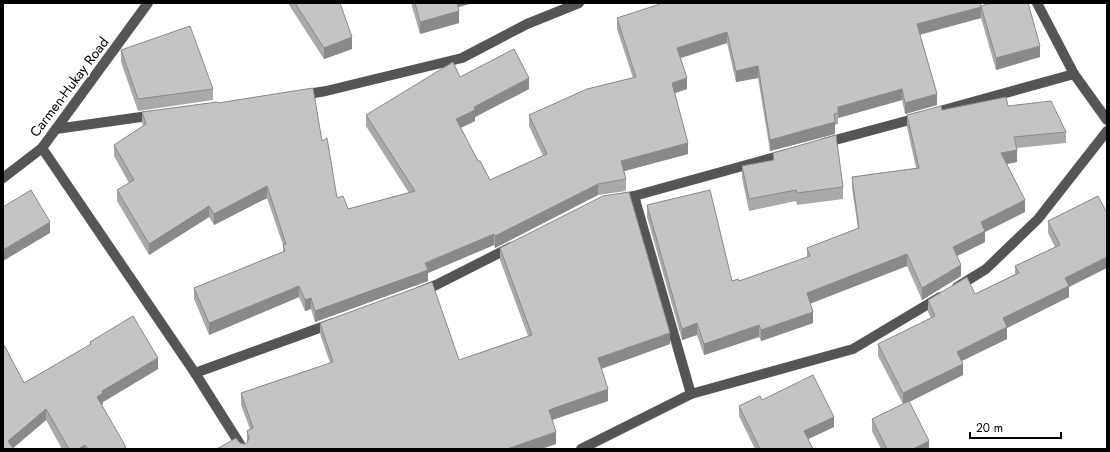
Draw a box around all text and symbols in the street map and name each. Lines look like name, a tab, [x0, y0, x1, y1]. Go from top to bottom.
street label: Carmen-Hukay Road	[25, 33, 113, 141]
scale bar	[970, 414, 1061, 440]
text: 20 m	[976, 419, 1003, 437]

